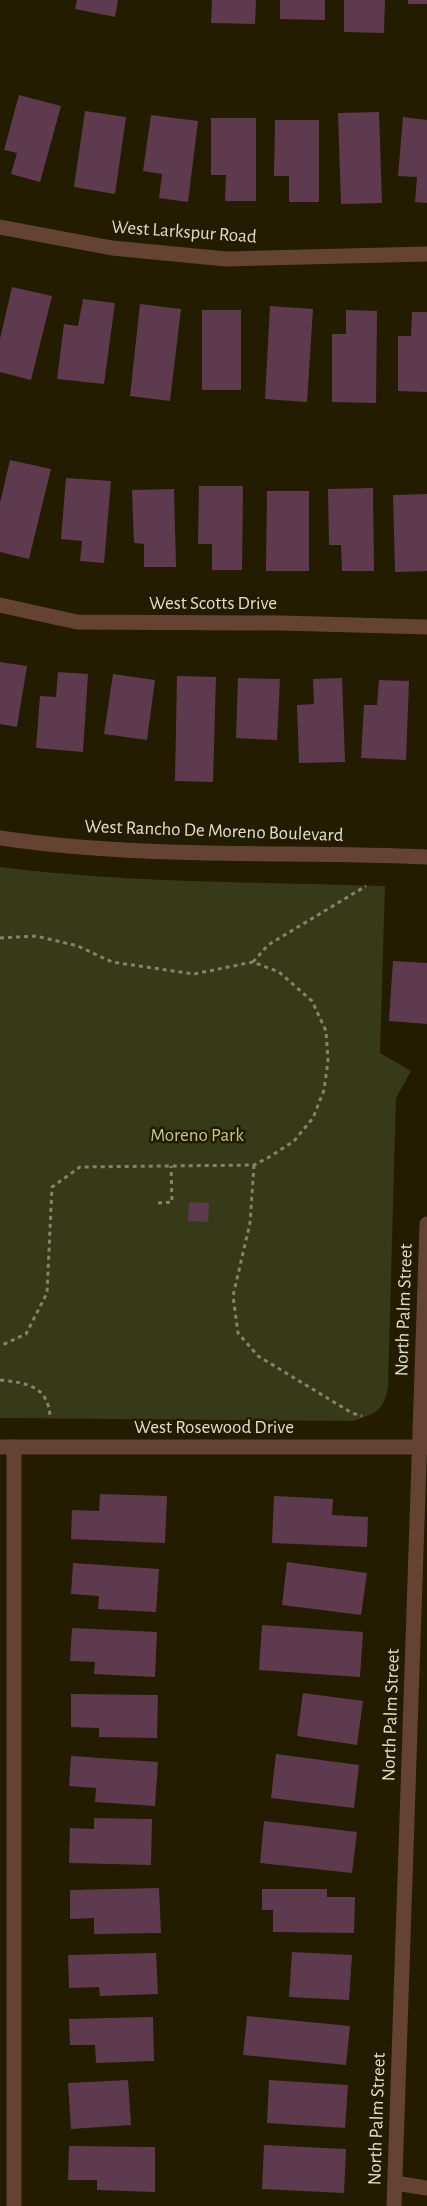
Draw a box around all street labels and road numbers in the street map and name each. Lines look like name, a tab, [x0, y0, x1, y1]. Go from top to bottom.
street label: West Larkspur Road	[111, 217, 257, 247]
street label: West Scotts Drive	[149, 594, 277, 613]
street label: West Rancho De Moreno Boulevard	[84, 817, 344, 845]
street label: North Palm Street	[392, 1243, 416, 1377]
street label: West Rosewood Drive	[134, 1418, 294, 1437]
street label: North Palm Street	[379, 1648, 403, 1782]
street label: North Palm Street	[365, 2052, 389, 2186]

